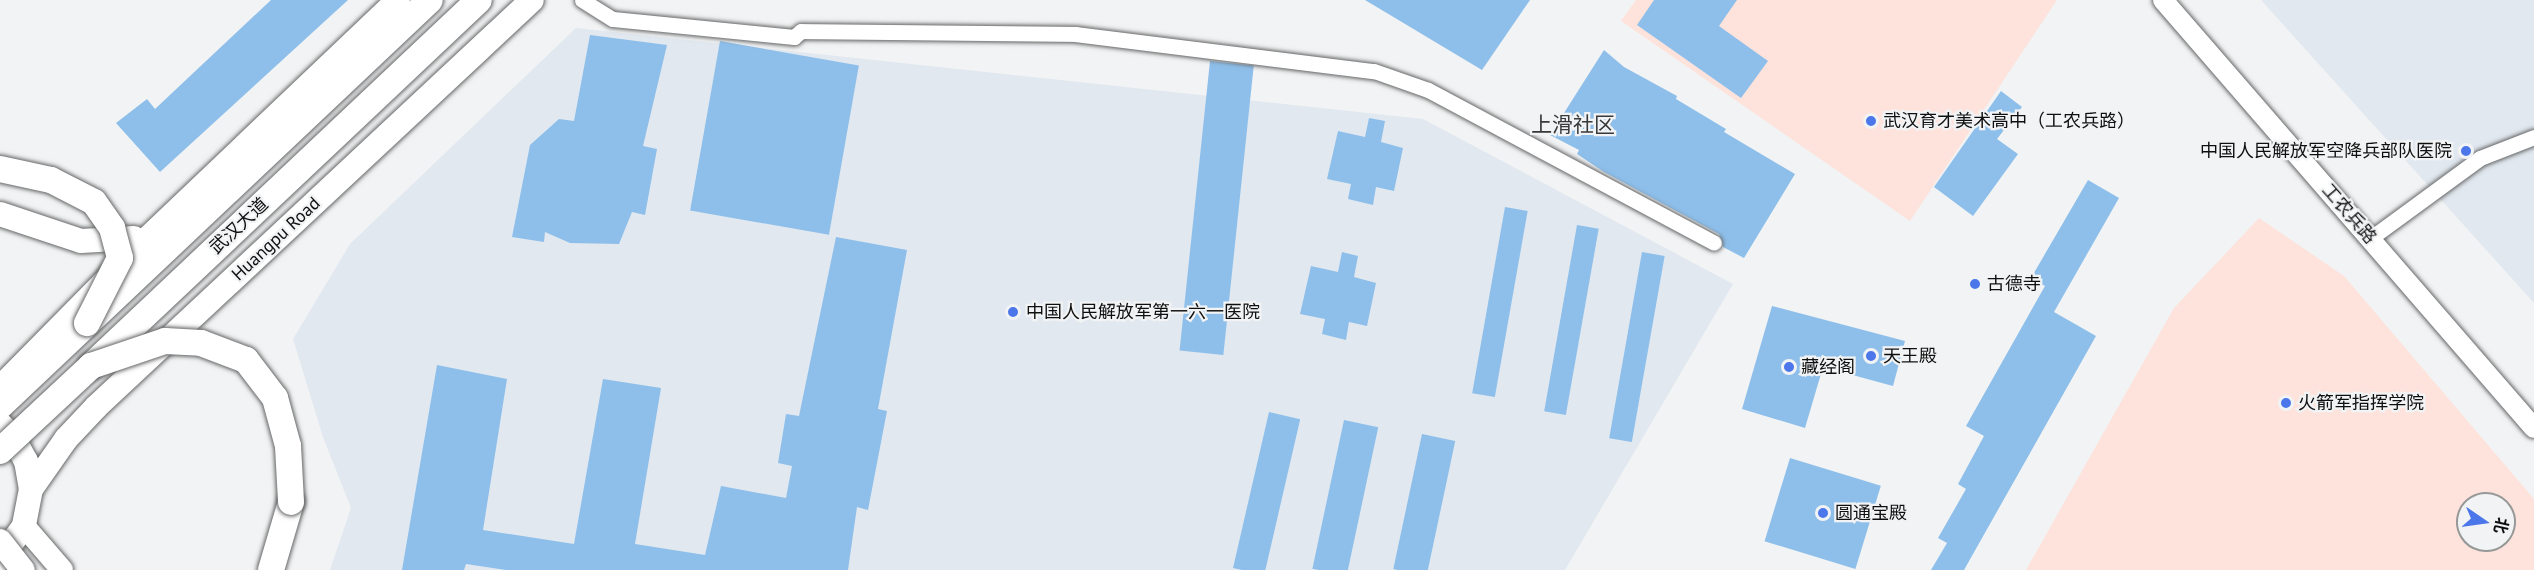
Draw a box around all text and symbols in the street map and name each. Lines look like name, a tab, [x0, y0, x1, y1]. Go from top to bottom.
place label: 武汉育才美术高中（工农兵路）	[1883, 110, 2135, 132]
district label: 上滑社区	[1531, 112, 1615, 138]
marker: 武汉育才美术高中（工农兵路）	[1864, 114, 1878, 128]
place label: 中国人民解放军空降兵部队医院	[2200, 140, 2452, 162]
marker: 中国人民解放军空降兵部队医院	[2457, 142, 2475, 160]
street label: 工农兵路	[2317, 180, 2381, 248]
street label: Huangpu Road	[227, 193, 325, 285]
street label: 武汉大道	[205, 194, 273, 258]
place label: 古德寺	[1987, 273, 2041, 295]
marker: 古德寺	[1968, 277, 1982, 291]
place label: 中国人民解放军第一六一医院	[1026, 301, 1260, 323]
marker: 中国人民解放军第一六一医院	[1004, 303, 1022, 321]
place label: 天王殿	[1883, 345, 1937, 367]
marker: 天王殿	[1864, 349, 1878, 363]
place label: 藏经阁	[1801, 356, 1855, 378]
marker: 藏经阁	[1782, 360, 1796, 374]
place label: 火箭军指挥学院	[2298, 392, 2424, 414]
marker: 火箭军指挥学院	[2279, 396, 2293, 410]
north arrow	[2456, 492, 2516, 552]
place label: 圆通宝殿	[1835, 502, 1907, 524]
marker: 圆通宝殿	[1816, 506, 1830, 520]
text: 北	[2490, 516, 2513, 536]

